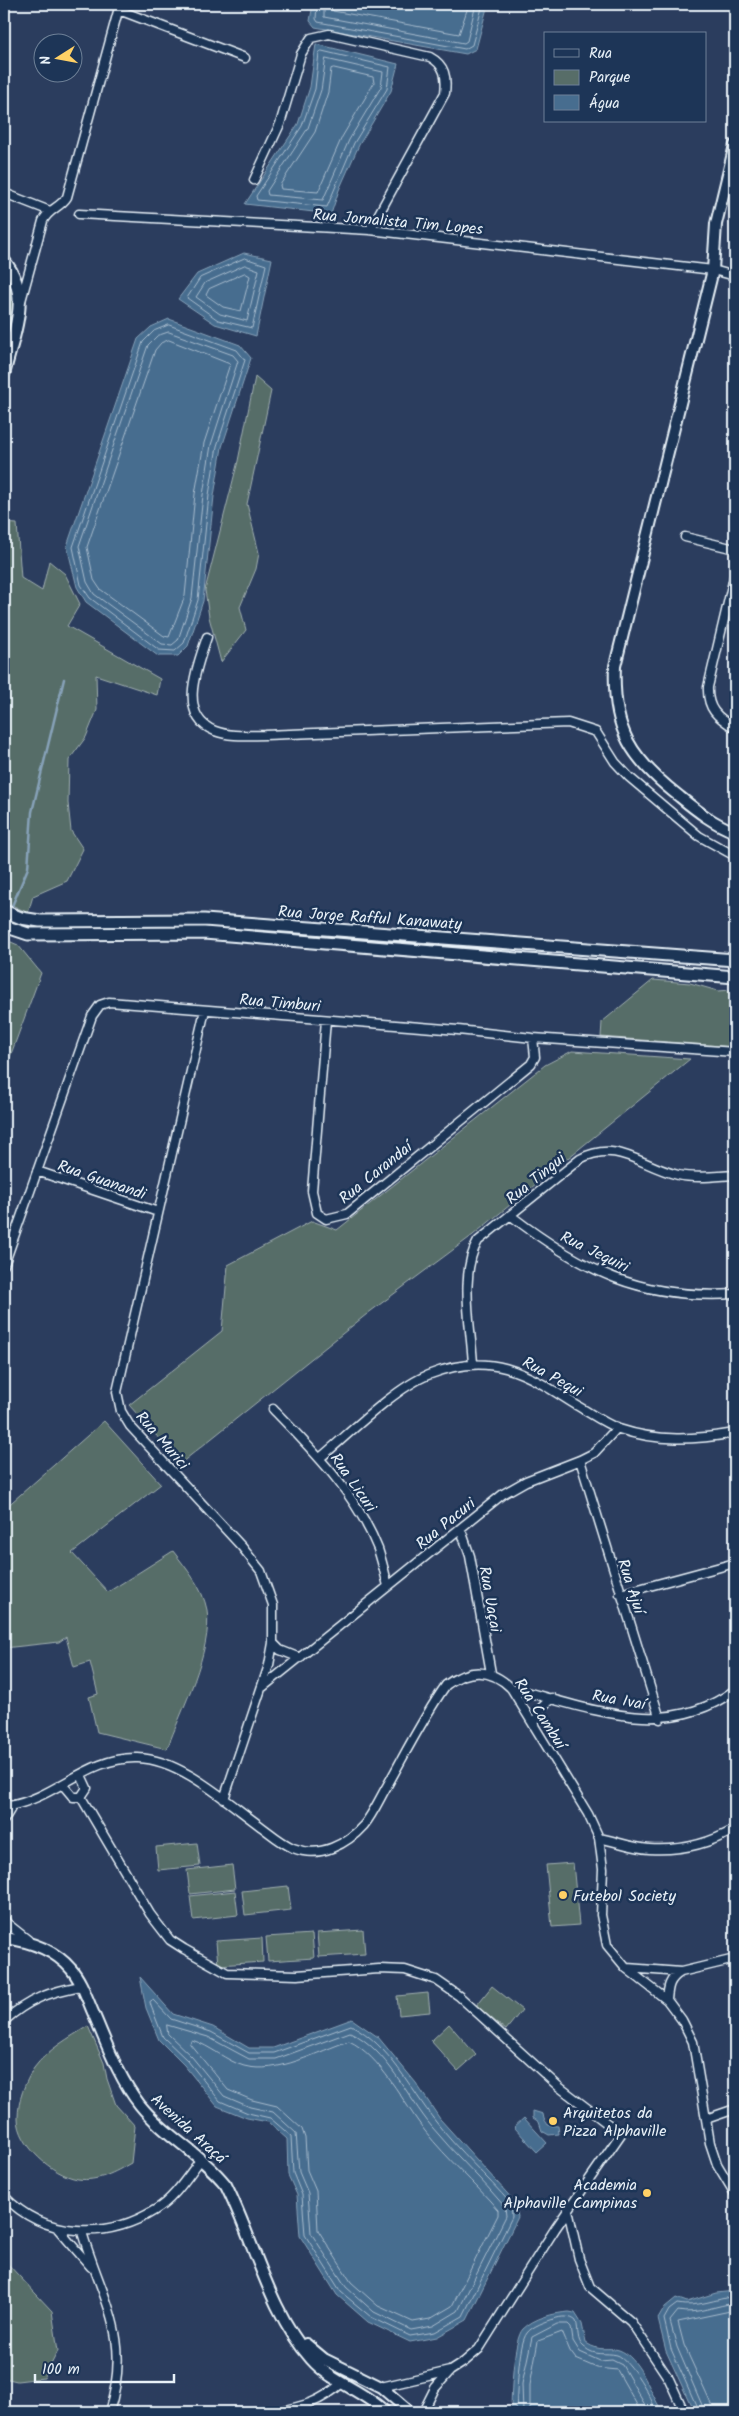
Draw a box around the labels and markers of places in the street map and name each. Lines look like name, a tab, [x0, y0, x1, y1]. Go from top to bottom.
place label: Futebol Society	[573, 1884, 677, 1909]
marker: Futebol Society	[557, 1889, 569, 1901]
place label: Arquitetos da Pizza Alphaville	[563, 2101, 666, 2144]
marker: Arquitetos da Pizza Alphaville	[547, 2115, 559, 2127]
place label: Academia Alphaville Campinas	[503, 2173, 637, 2216]
marker: Academia Alphaville Campinas	[641, 2187, 653, 2199]

